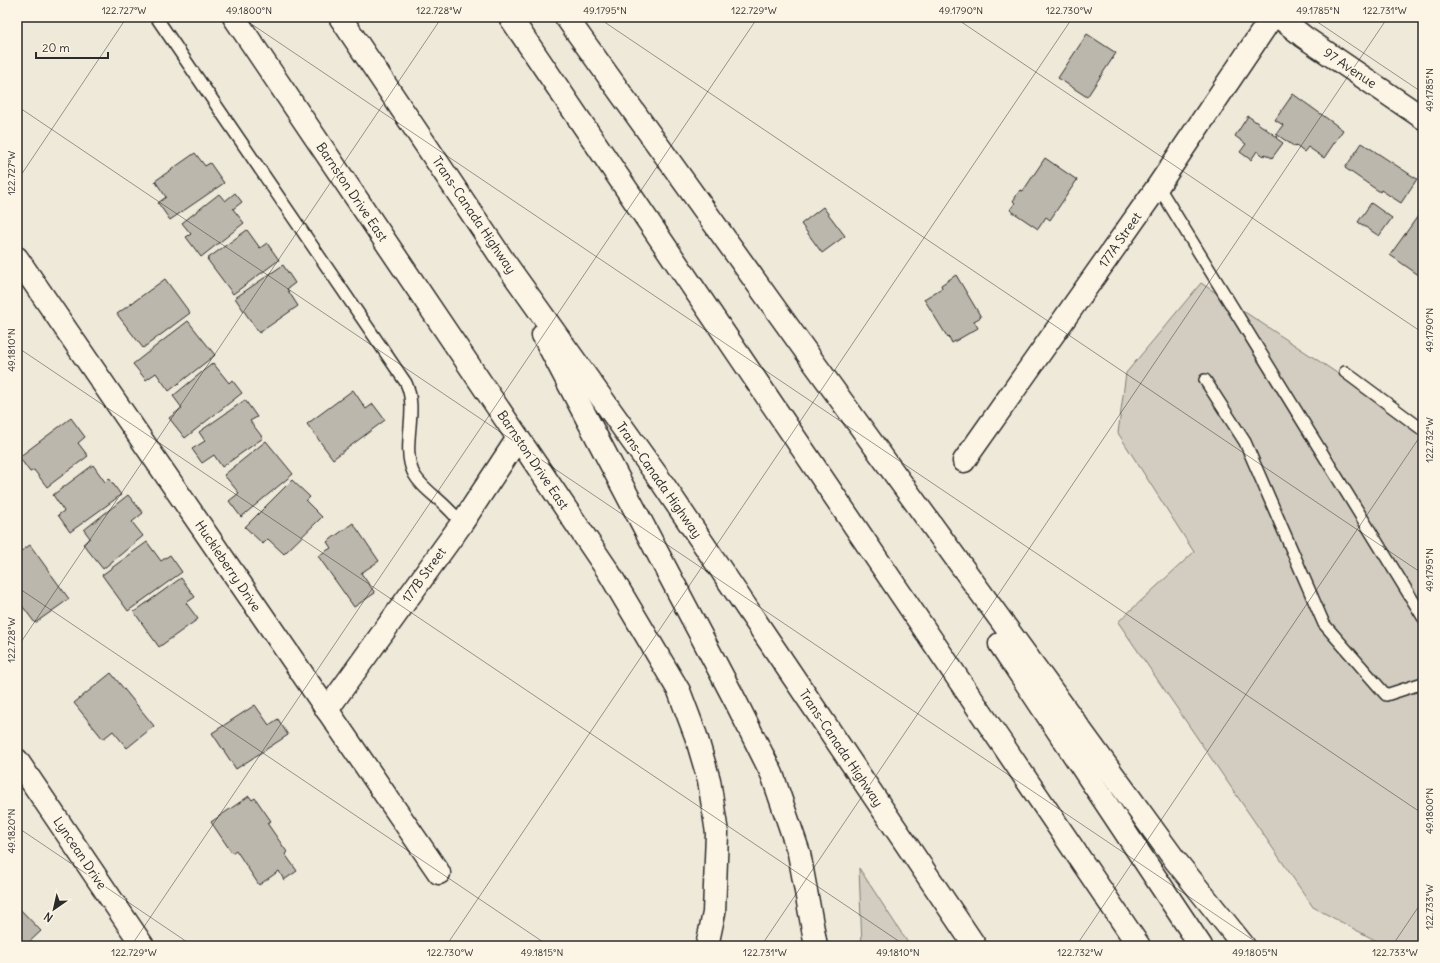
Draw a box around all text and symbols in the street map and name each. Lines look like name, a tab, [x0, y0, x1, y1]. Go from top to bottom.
text: 122.727°W	[102, 4, 146, 17]
text: 49.1800°N	[226, 4, 272, 17]
text: 122.728°W	[416, 4, 462, 17]
text: 49.1795°N	[583, 4, 627, 17]
text: 122.729°W	[731, 4, 777, 17]
text: 49.1790°N	[939, 4, 983, 17]
text: 122.730°W	[1046, 4, 1092, 17]
text: 49.1785°N	[1296, 4, 1340, 17]
text: 122.731°W	[1363, 4, 1407, 17]
scale bar	[36, 34, 108, 60]
text: 20 m	[42, 40, 70, 55]
street label: 97 Avenue	[1320, 44, 1380, 92]
text: 49.1785°N	[1423, 68, 1436, 112]
street label: Barnston Drive East	[313, 139, 392, 245]
text: 122.727°W	[5, 151, 18, 195]
street label: Trans-Canada Highway	[428, 153, 520, 277]
street label: 177A Street	[1095, 209, 1146, 271]
text: 49.1790°N	[1423, 308, 1436, 352]
text: 49.1810°N	[5, 328, 18, 372]
street label: Barnston Drive East	[494, 407, 573, 513]
text: 122.732°W	[1423, 417, 1436, 463]
street label: Trans-Canada Highway	[612, 419, 706, 541]
street label: Huckleberry Drive	[191, 517, 265, 615]
street label: 177B Street	[398, 544, 450, 606]
text: 49.1795°N	[1423, 548, 1436, 592]
text: 122.728°W	[5, 617, 18, 663]
street label: Trans-Canada Highway	[795, 686, 887, 810]
text: 49.1800°N	[1423, 788, 1436, 834]
text: 49.1820°N	[5, 808, 18, 854]
street label: Lyncean Drive	[49, 813, 111, 893]
text: 122.733°W	[1423, 884, 1436, 930]
north arrow	[34, 889, 74, 929]
text: N	[41, 909, 55, 925]
text: 122.729°W	[111, 946, 157, 959]
text: 122.730°W	[427, 946, 473, 959]
text: 49.1815°N	[521, 946, 563, 959]
text: 122.731°W	[743, 946, 787, 959]
text: 49.1810°N	[876, 946, 920, 959]
text: 122.732°W	[1057, 946, 1103, 959]
text: 49.1805°N	[1232, 946, 1278, 959]
text: 122.733°W	[1372, 946, 1418, 959]

